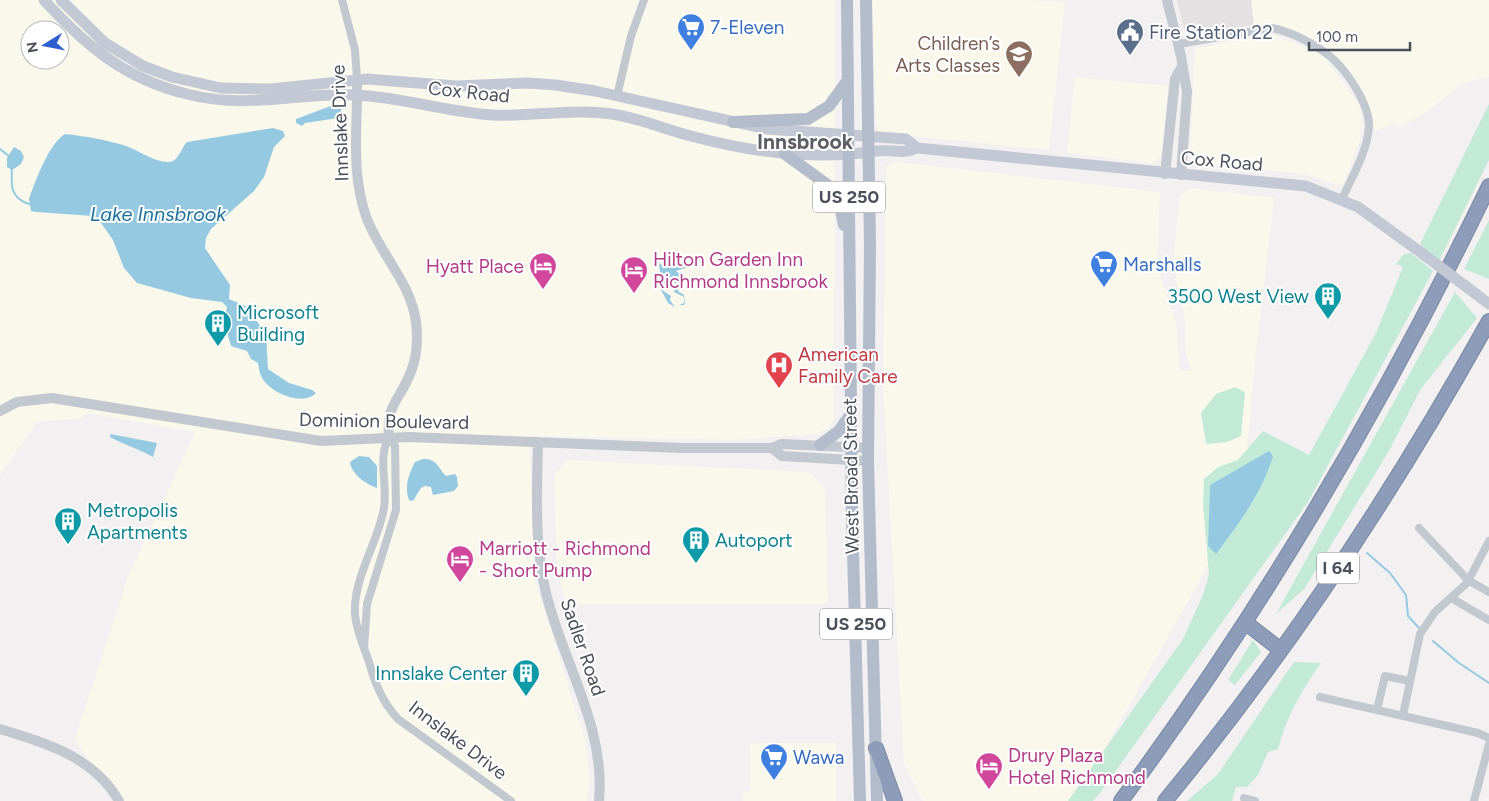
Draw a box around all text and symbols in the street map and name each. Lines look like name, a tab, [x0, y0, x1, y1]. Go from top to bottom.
supermarket icon: 7-Eleven	[676, 12, 706, 51]
place label: 7-Eleven	[710, 16, 784, 39]
public building icon: Fire Station 22	[1115, 17, 1145, 56]
north arrow	[20, 20, 70, 70]
scale bar	[1309, 20, 1410, 52]
place label: Fire Station 22	[1149, 21, 1273, 44]
text: 100 m	[1316, 28, 1358, 46]
place label: Children’s Arts Classes	[895, 32, 1000, 77]
school or university icon: Children’s Arts Classes	[1004, 39, 1034, 78]
text: N	[23, 40, 42, 54]
street label: Innslake Drive	[326, 64, 354, 182]
street label: Cox Road	[427, 76, 511, 108]
district label: Innsbrook	[757, 129, 854, 154]
street label: Cox Road	[1180, 146, 1264, 176]
road number: US 250	[813, 182, 885, 212]
water label: Lake Innsbrook	[90, 202, 227, 226]
place label: Hilton Garden Inn Richmond Innsbrook	[653, 248, 829, 293]
supermarket icon: Marshalls	[1089, 249, 1119, 288]
hotel icon: Hyatt Place	[528, 251, 558, 290]
place label: Marshalls	[1123, 253, 1202, 276]
place label: Hyatt Place	[426, 255, 524, 278]
hotel icon: Hilton Garden Inn Richmond Innsbrook	[619, 255, 649, 294]
building icon: 3500 West View	[1313, 281, 1343, 320]
place label: 3500 West View	[1168, 285, 1309, 308]
place label: Microsoft Building	[237, 301, 319, 346]
building icon: Microsoft Building	[203, 308, 233, 347]
place label: American Family Care	[798, 343, 898, 388]
hospital icon: American Family Care	[764, 350, 794, 389]
street label: West Broad Street	[838, 398, 864, 554]
street label: Dominion Boulevard	[299, 408, 469, 434]
place label: Metropolis Apartments	[87, 499, 188, 544]
building icon: Metropolis Apartments	[53, 506, 83, 545]
building icon: Autoport	[681, 525, 711, 564]
place label: Autoport	[715, 529, 792, 552]
place label: Marriott - Richmond - Short Pump	[479, 537, 651, 582]
hotel icon: Marriott - Richmond - Short Pump	[445, 544, 475, 583]
road number: I 64	[1317, 552, 1359, 584]
street label: Sadler Road	[556, 595, 610, 699]
road number: US 250	[820, 608, 892, 640]
building icon: Innslake Center	[511, 658, 541, 697]
place label: Innslake Center	[375, 662, 508, 685]
street label: Innslake Drive	[404, 696, 512, 784]
supermarket icon: Wawa	[759, 742, 789, 781]
place label: Drury Plaza Hotel Richmond	[1008, 744, 1146, 789]
place label: Wawa	[793, 746, 844, 769]
hotel icon: Drury Plaza Hotel Richmond	[974, 751, 1004, 790]

